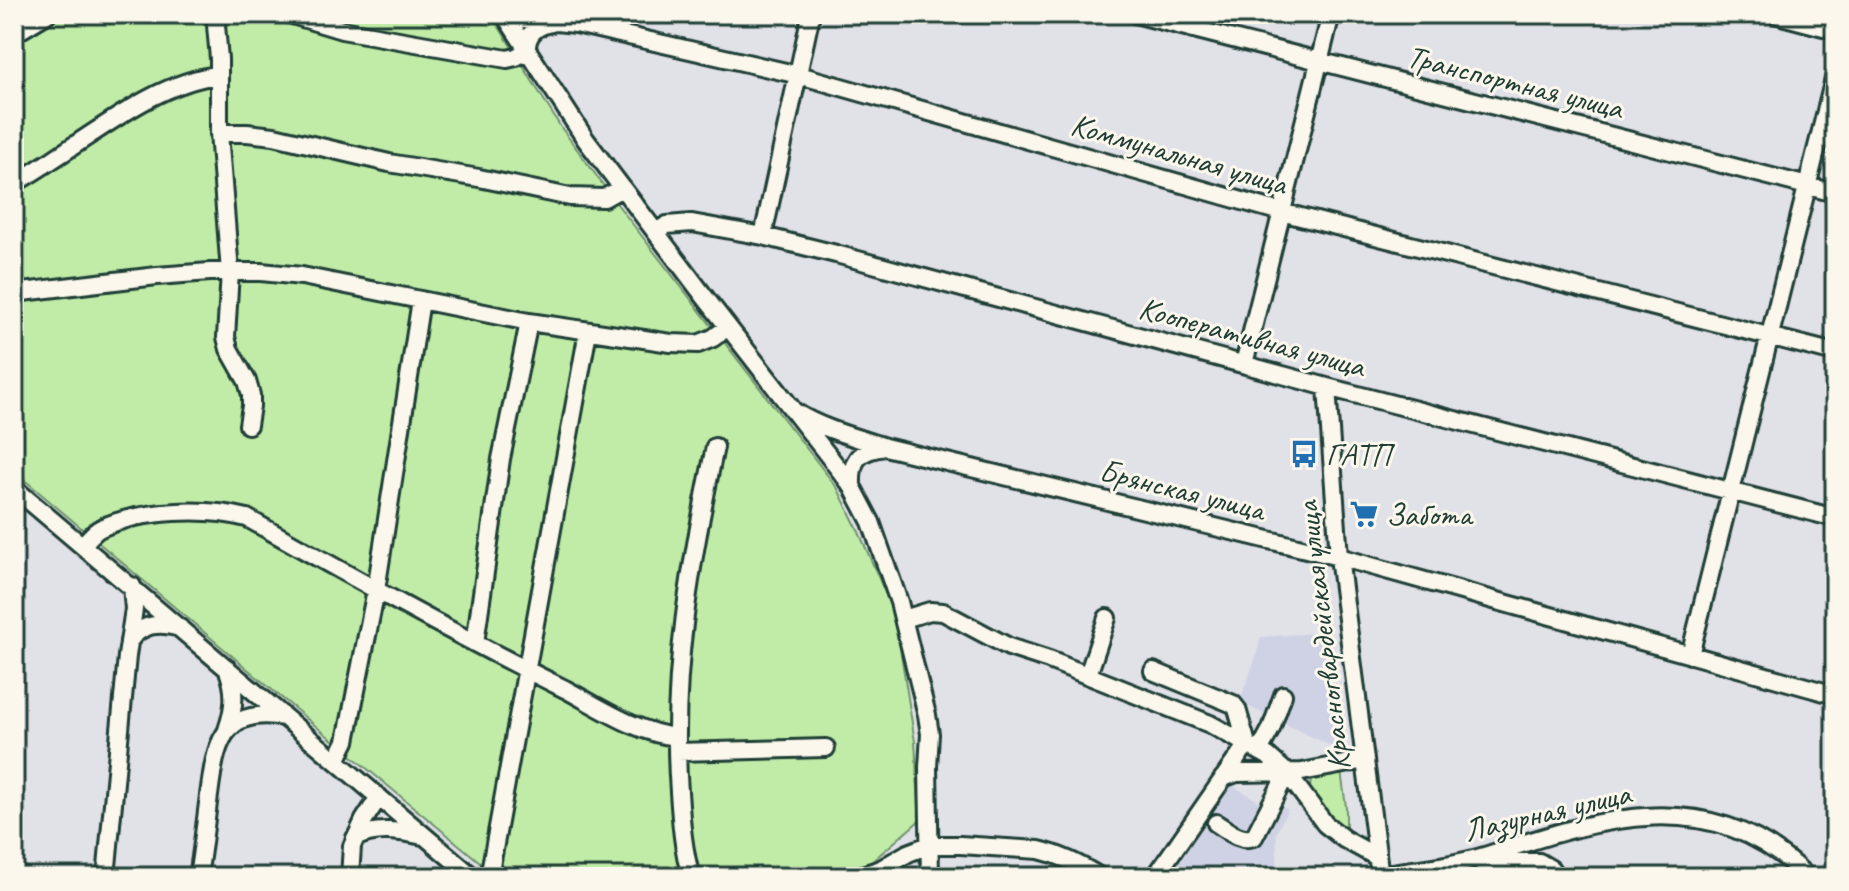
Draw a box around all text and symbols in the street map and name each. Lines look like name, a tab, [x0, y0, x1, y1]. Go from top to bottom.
street label: Транспортная улица	[1403, 35, 1629, 129]
street label: Коммунальная улица	[1067, 104, 1294, 205]
street label: Кооперативная улица	[1135, 287, 1371, 387]
place label: ГАТП	[1326, 434, 1396, 475]
bus stop icon: ГАТП	[1289, 439, 1319, 469]
street label: Брянская улица	[1095, 450, 1271, 531]
place label: Забота	[1386, 494, 1474, 535]
street label: Красногвардейская улица	[1286, 497, 1360, 773]
supermarket icon: Забота	[1349, 499, 1379, 529]
street label: Лазурная улица	[1460, 772, 1636, 851]

